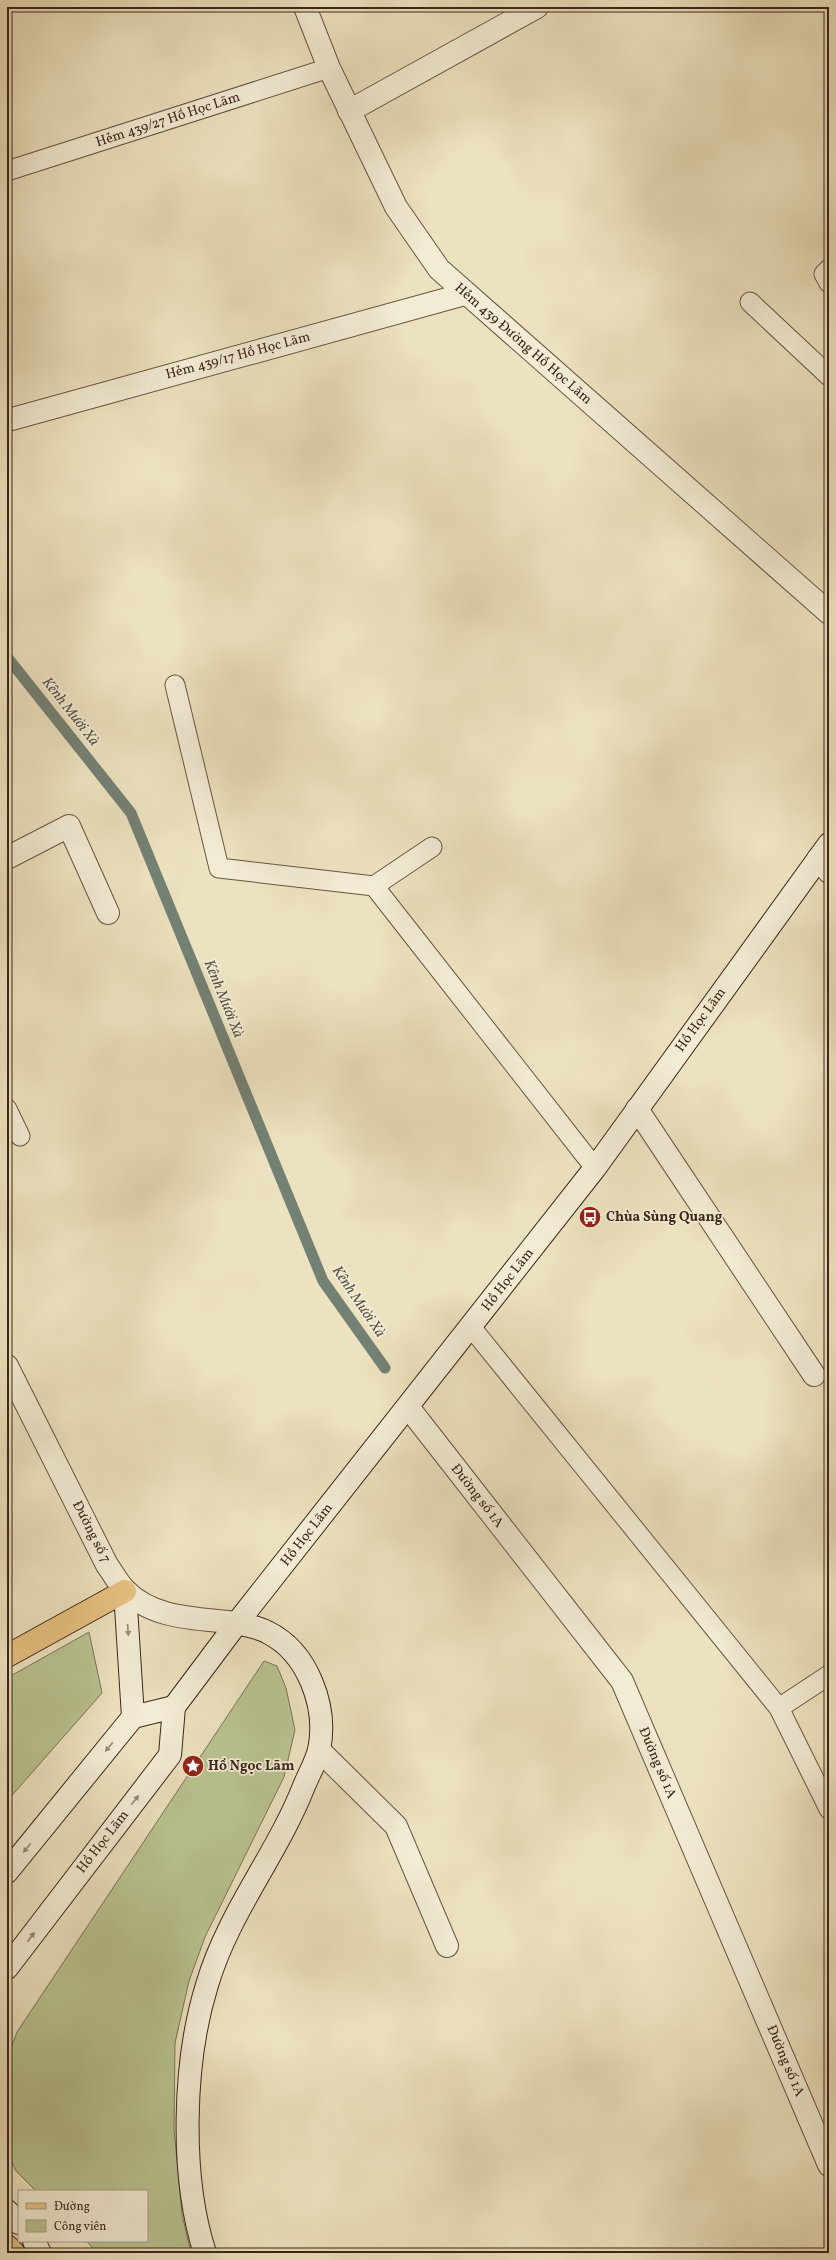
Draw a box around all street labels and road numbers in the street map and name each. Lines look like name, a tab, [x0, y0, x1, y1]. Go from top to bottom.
street label: Hẻm 439/27 Hồ Học Lãm	[93, 88, 243, 152]
street label: Hẻm 439 Đường Hồ Học Lãm	[450, 279, 596, 409]
street label: Hẻm 439/17 Hồ Học Lãm	[164, 328, 312, 384]
street label: Hồ Học Lãm	[671, 984, 731, 1056]
street label: Hồ Học Lãm	[477, 1245, 539, 1315]
street label: Đường số 1A	[446, 1460, 508, 1532]
street label: Đường số 7	[67, 1498, 115, 1567]
street label: Hồ Học Lãm	[276, 1500, 338, 1570]
street label: Đường số 1A	[633, 1724, 681, 1802]
street label: Hồ Học Lãm	[72, 1807, 134, 1877]
street label: Đường số 1A	[761, 2022, 809, 2100]

